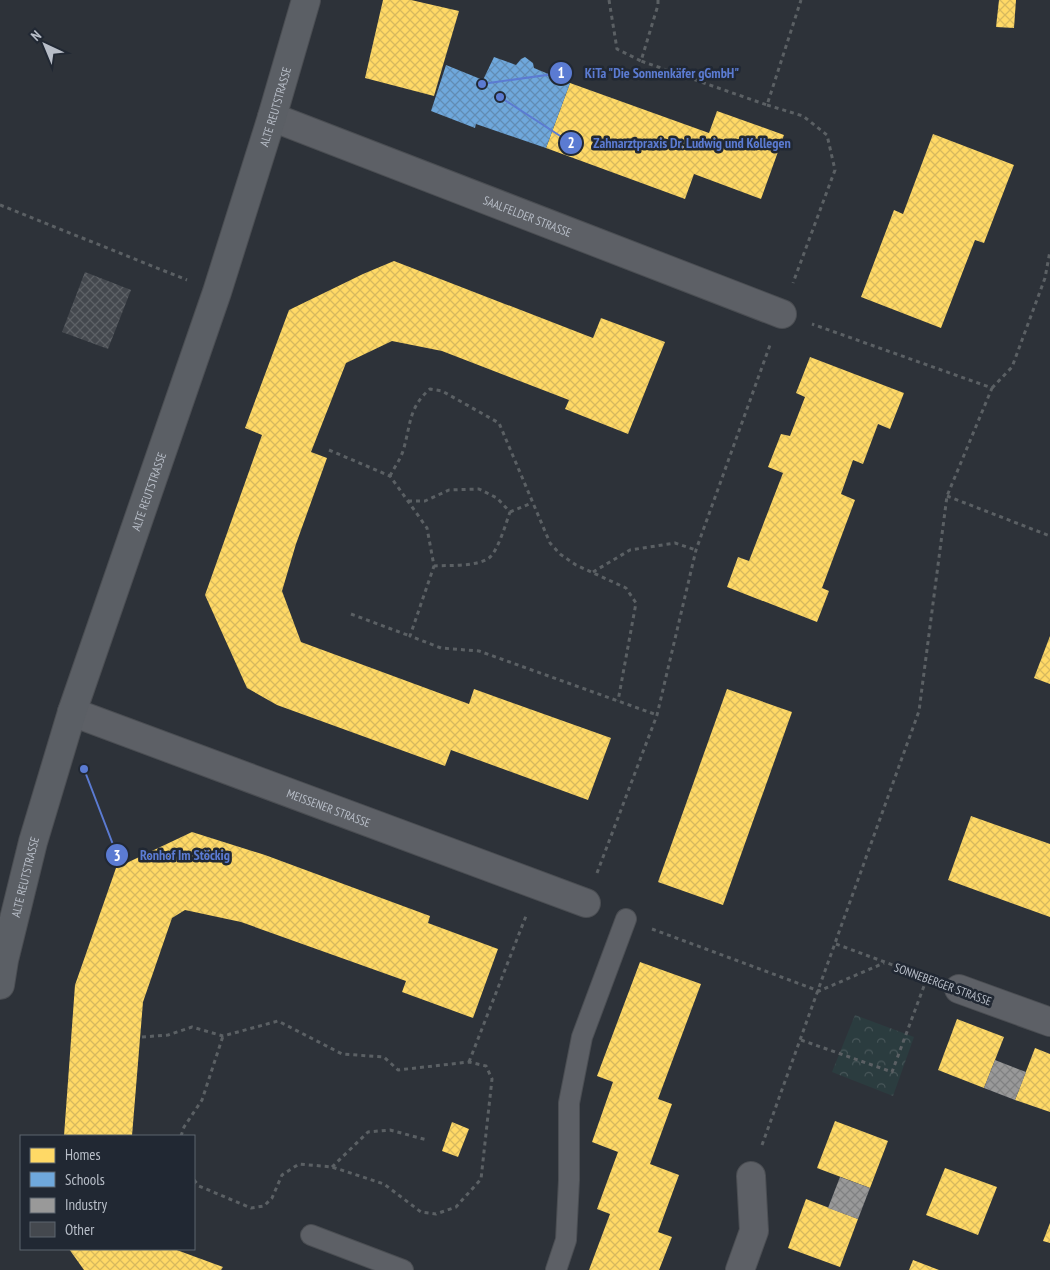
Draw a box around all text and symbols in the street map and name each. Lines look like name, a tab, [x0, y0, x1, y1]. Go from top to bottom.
north arrow	[20, 20, 70, 70]
text: N	[27, 27, 45, 45]
callout: KiTa "Die Sonnenkäfer gGmbH"	[549, 59, 749, 88]
text: 1	[557, 63, 565, 82]
text: KiTa "Die Sonnenkäfer gGmbH"	[585, 64, 739, 82]
street label: ALTE REUTSTRASSE	[256, 65, 294, 148]
callout: Zahnarztpraxis Dr. Ludwig und Kollegen	[558, 129, 802, 158]
text: 2	[567, 133, 575, 152]
text: Zahnarztpraxis Dr. Ludwig und Kollegen	[593, 134, 791, 152]
street label: SAALFELDER STRASSE	[481, 192, 574, 240]
street label: ALTE REUTSTRASSE	[128, 450, 169, 533]
street label: MEISSENER STRASSE	[285, 785, 373, 830]
street label: ALTE REUTSTRASSE	[7, 835, 42, 919]
callout: Ronhof Im Stöckig	[105, 841, 240, 870]
text: 3	[113, 846, 121, 865]
text: Ronhof Im Stöckig	[140, 846, 230, 864]
street label: SONNEBERGER STRASSE	[892, 959, 994, 1009]
legend	[20, 1135, 195, 1250]
text: Homes	[65, 1145, 101, 1164]
text: Schools	[65, 1170, 105, 1189]
text: Industry	[65, 1195, 107, 1214]
text: Other	[65, 1220, 95, 1239]

